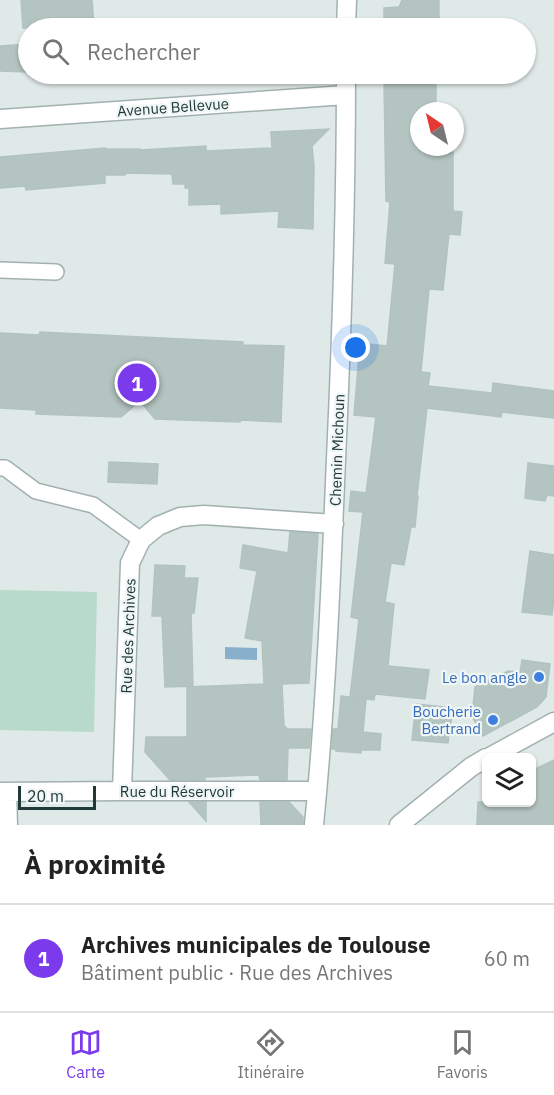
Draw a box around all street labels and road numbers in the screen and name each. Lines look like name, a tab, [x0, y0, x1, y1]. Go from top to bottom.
street label: Avenue Bellevue	[116, 94, 230, 120]
street label: Chemin Michoun	[326, 393, 348, 507]
street label: Rue des Archives	[116, 578, 140, 694]
street label: Rue du Réservoir	[120, 782, 235, 801]

